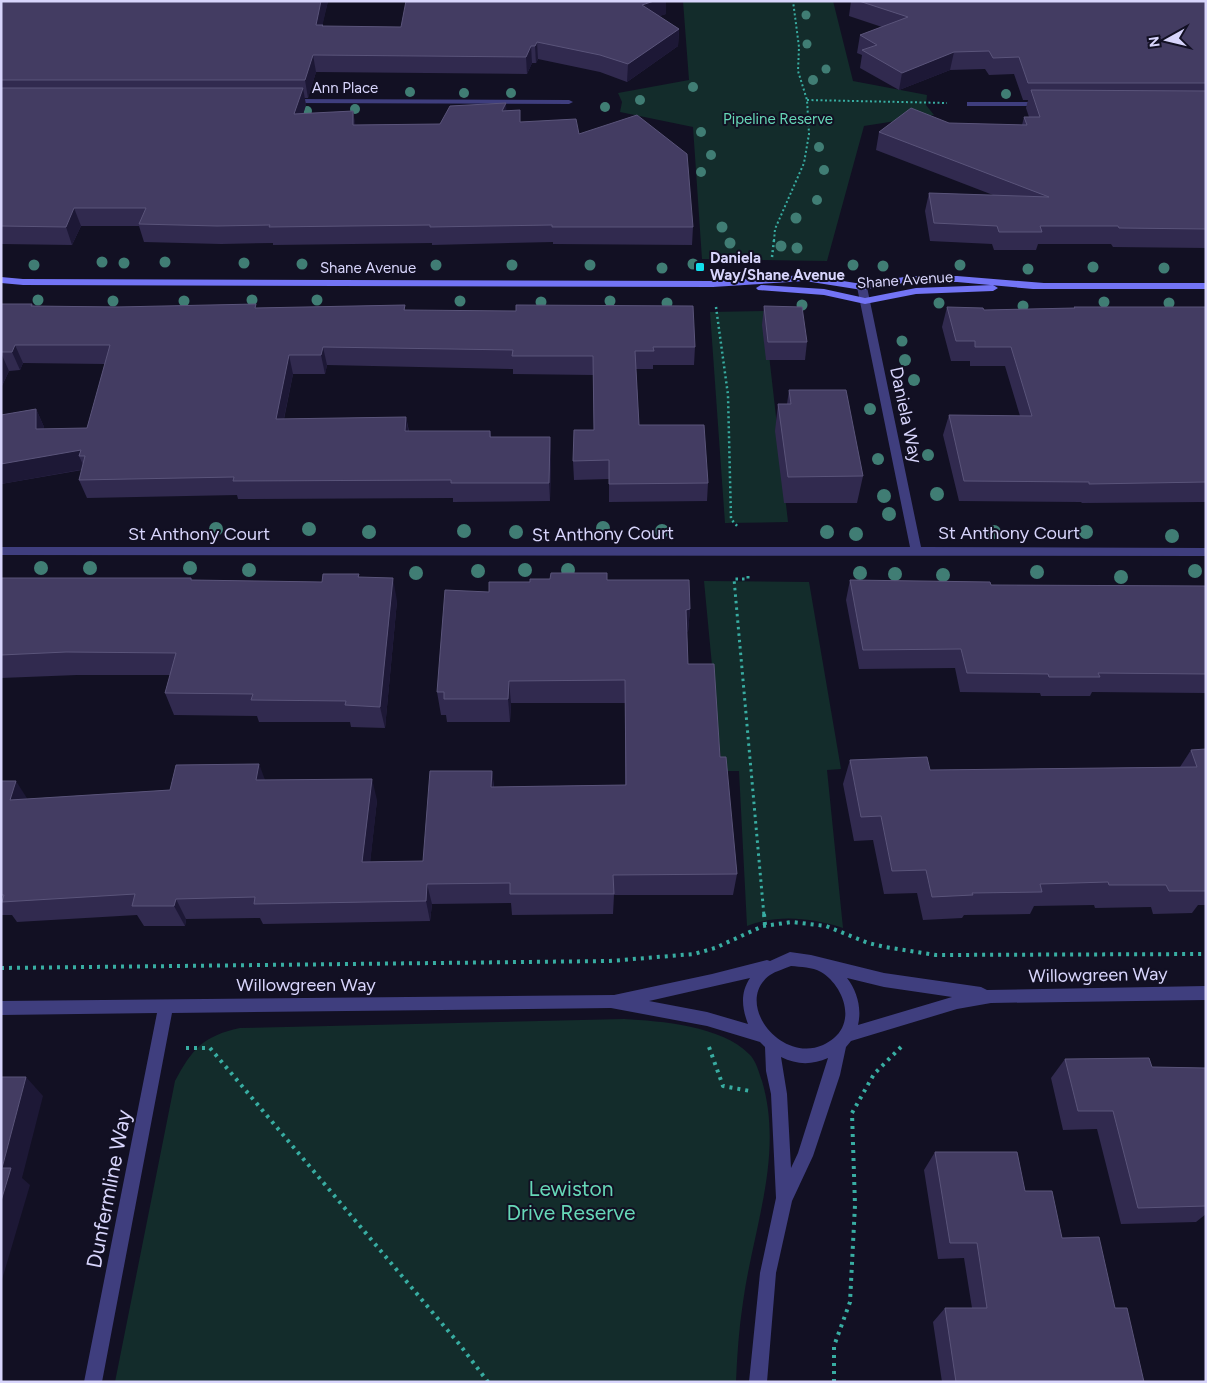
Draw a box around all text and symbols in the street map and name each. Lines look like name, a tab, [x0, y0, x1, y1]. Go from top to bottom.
north arrow	[1142, 15, 1192, 65]
text: N	[1145, 35, 1164, 48]
street label: Ann Place	[312, 79, 378, 97]
park label: Pipeline Reserve	[723, 110, 833, 128]
place label: Daniela Way/Shane Avenue	[710, 249, 846, 284]
street label: Shane Avenue	[320, 259, 416, 277]
marker: Daniela Way/Shane Avenue	[694, 261, 706, 273]
street label: Shane Avenue	[856, 268, 954, 292]
street label: Daniela Way	[885, 365, 927, 466]
street label: St Anthony Court	[532, 522, 674, 546]
street label: St Anthony Court	[938, 522, 1080, 544]
street label: St Anthony Court	[128, 523, 270, 545]
street label: Willowgreen Way	[1028, 963, 1168, 987]
street label: Willowgreen Way	[236, 974, 376, 996]
street label: Dunfermline Way	[81, 1108, 136, 1270]
park label: Lewiston Drive Reserve	[507, 1176, 635, 1225]

